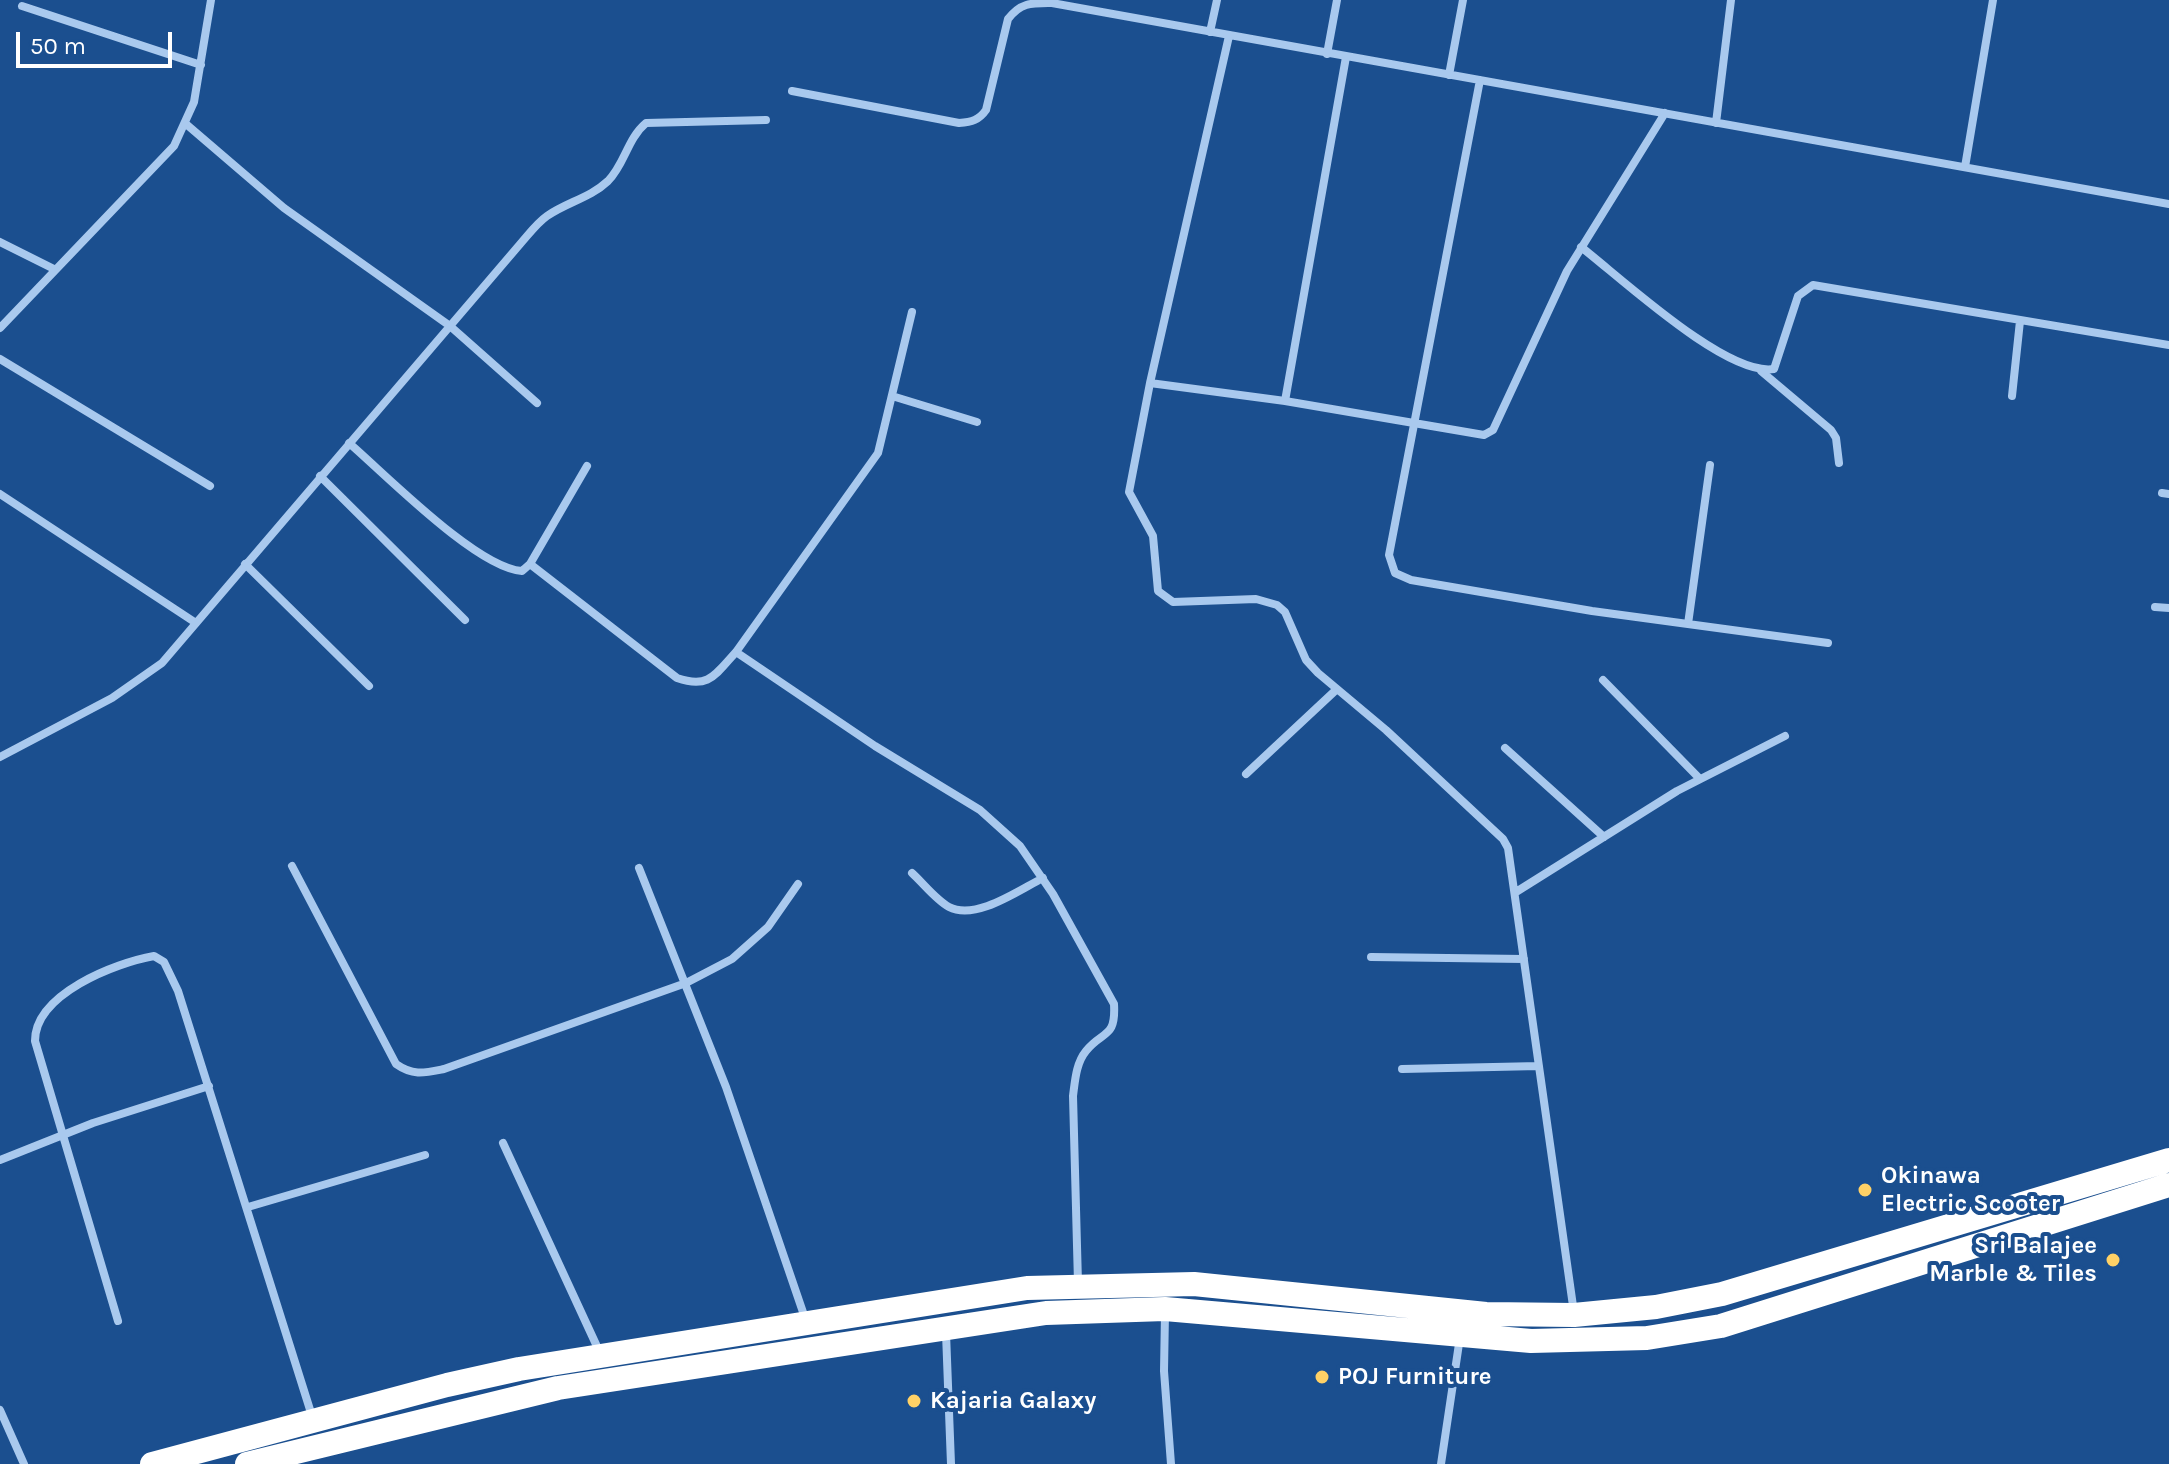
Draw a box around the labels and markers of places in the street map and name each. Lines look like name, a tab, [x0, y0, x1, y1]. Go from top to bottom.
place label: Okinawa Electric Scooter	[1881, 1162, 2060, 1218]
marker: Okinawa Electric Scooter	[1856, 1181, 1874, 1199]
place label: Sri Balajee Marble & Tiles	[1929, 1232, 2097, 1288]
marker: Sri Balajee Marble & Tiles	[2104, 1251, 2122, 1269]
place label: POJ Furniture	[1338, 1363, 1492, 1391]
marker: POJ Furniture	[1313, 1368, 1331, 1386]
place label: Kajaria Galaxy	[930, 1387, 1096, 1415]
marker: Kajaria Galaxy	[905, 1392, 923, 1410]

